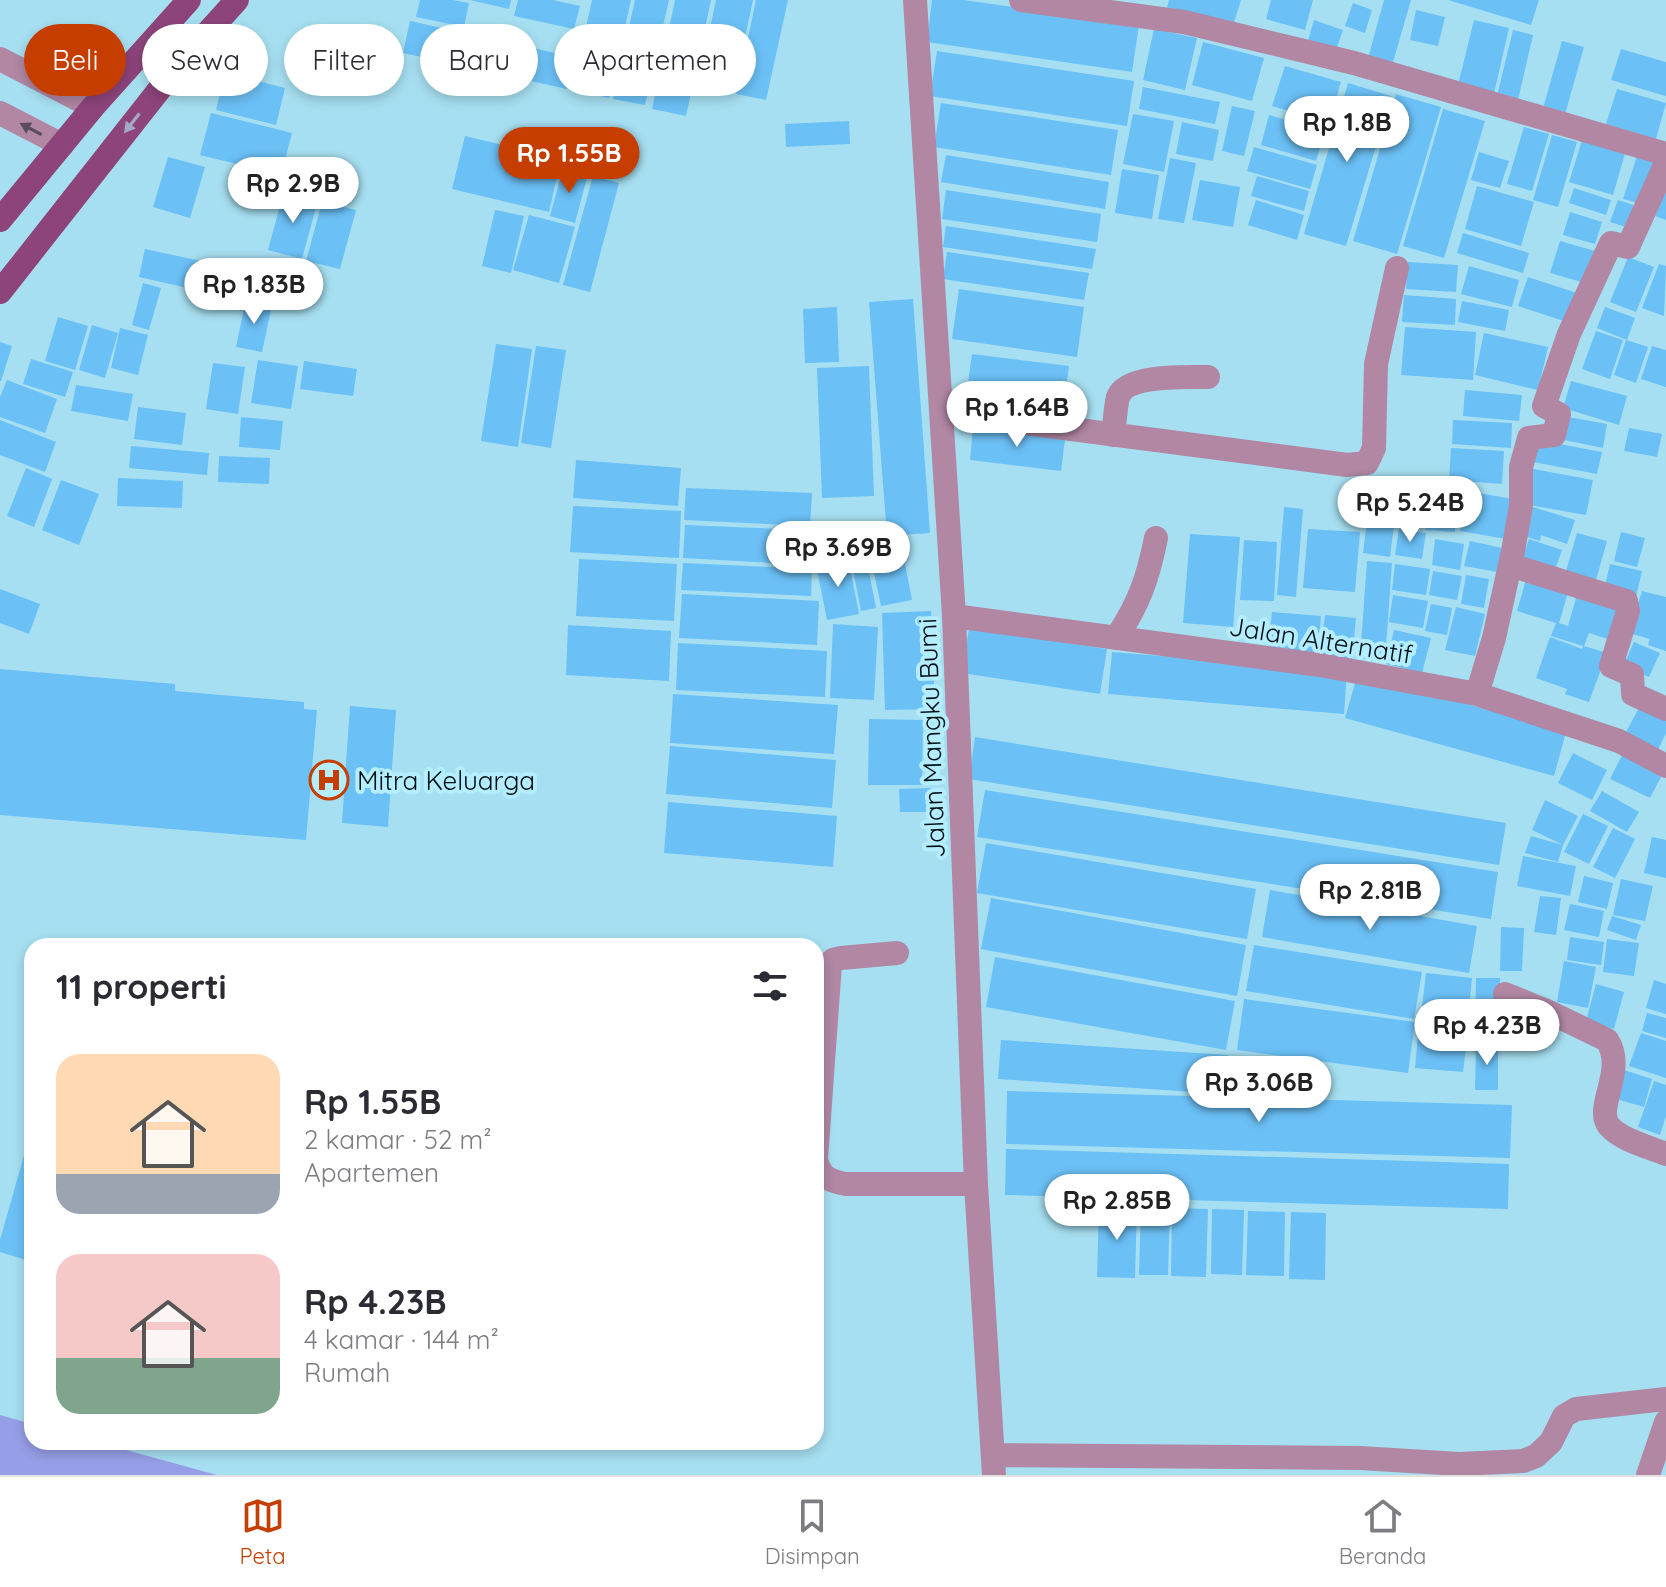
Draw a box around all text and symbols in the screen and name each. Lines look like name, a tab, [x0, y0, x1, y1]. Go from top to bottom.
chip: Beli	[24, 24, 126, 96]
chip: Sewa	[142, 24, 268, 96]
chip: Filter	[284, 24, 404, 96]
chip: Baru	[420, 24, 538, 96]
chip: Apartemen	[554, 24, 756, 96]
pin: Rp 1.8B	[1273, 96, 1421, 164]
text: Rp 1.8B	[1302, 105, 1392, 138]
one-way arrow	[125, 113, 141, 133]
one-way arrow	[20, 123, 42, 137]
pin: Rp 1.55B	[486, 127, 652, 195]
text: Rp 1.55B	[516, 136, 622, 169]
pin: Rp 2.9B	[219, 157, 367, 225]
text: Rp 2.9B	[246, 166, 340, 199]
pin: Rp 1.83B	[171, 258, 337, 326]
text: Rp 1.83B	[202, 267, 306, 300]
pin: Rp 1.64B	[934, 381, 1100, 449]
text: Rp 1.64B	[965, 390, 1069, 423]
pin: Rp 5.24B	[1327, 476, 1493, 544]
text: Rp 5.24B	[1356, 485, 1465, 518]
pin: Rp 3.69B	[755, 521, 921, 589]
text: Rp 3.69B	[784, 530, 892, 563]
street label: Jalan Alternatif	[1227, 609, 1415, 671]
street label: Jalan Mangku Bumi	[910, 618, 952, 858]
hospital icon: Mitra Keluarga	[308, 759, 350, 801]
place label: Mitra Keluarga	[357, 764, 535, 797]
pin: Rp 2.81B	[1287, 864, 1453, 932]
text: Rp 2.81B	[1318, 873, 1422, 906]
icon: filters	[748, 964, 792, 1008]
text: 11 properti	[56, 965, 227, 1008]
pin: Rp 4.23B	[1404, 999, 1570, 1067]
text: Rp 4.23B	[1432, 1008, 1542, 1041]
pin: Rp 3.06B	[1176, 1056, 1342, 1124]
text: Rp 3.06B	[1204, 1065, 1314, 1098]
text: Rp 1.55B	[304, 1080, 441, 1123]
icon: home	[120, 1086, 216, 1182]
text: 2 kamar · 52 m²	[304, 1123, 491, 1156]
text: Apartemen	[304, 1156, 439, 1189]
pin: Rp 2.85B	[1034, 1174, 1200, 1242]
text: Rp 2.85B	[1063, 1183, 1172, 1216]
text: Rp 4.23B	[304, 1280, 447, 1323]
icon: home	[120, 1286, 216, 1382]
text: 4 kamar · 144 m²	[304, 1323, 499, 1356]
text: Rumah	[304, 1356, 390, 1389]
tab: Peta	[240, 1494, 286, 1570]
tab: Disimpan	[765, 1494, 860, 1570]
tab: Beranda	[1339, 1494, 1426, 1570]

